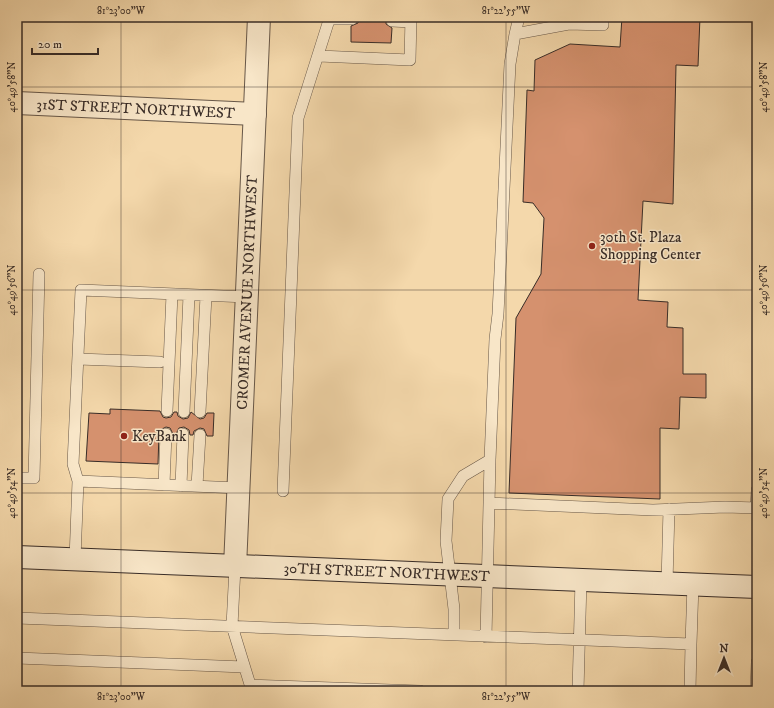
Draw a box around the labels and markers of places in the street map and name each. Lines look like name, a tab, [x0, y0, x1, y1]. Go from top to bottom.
place label: 30th St. Plaza Shopping Center	[600, 228, 701, 264]
marker: 30th St. Plaza Shopping Center	[587, 241, 597, 251]
place label: KeyBank	[132, 427, 187, 446]
marker: KeyBank	[119, 431, 129, 441]

